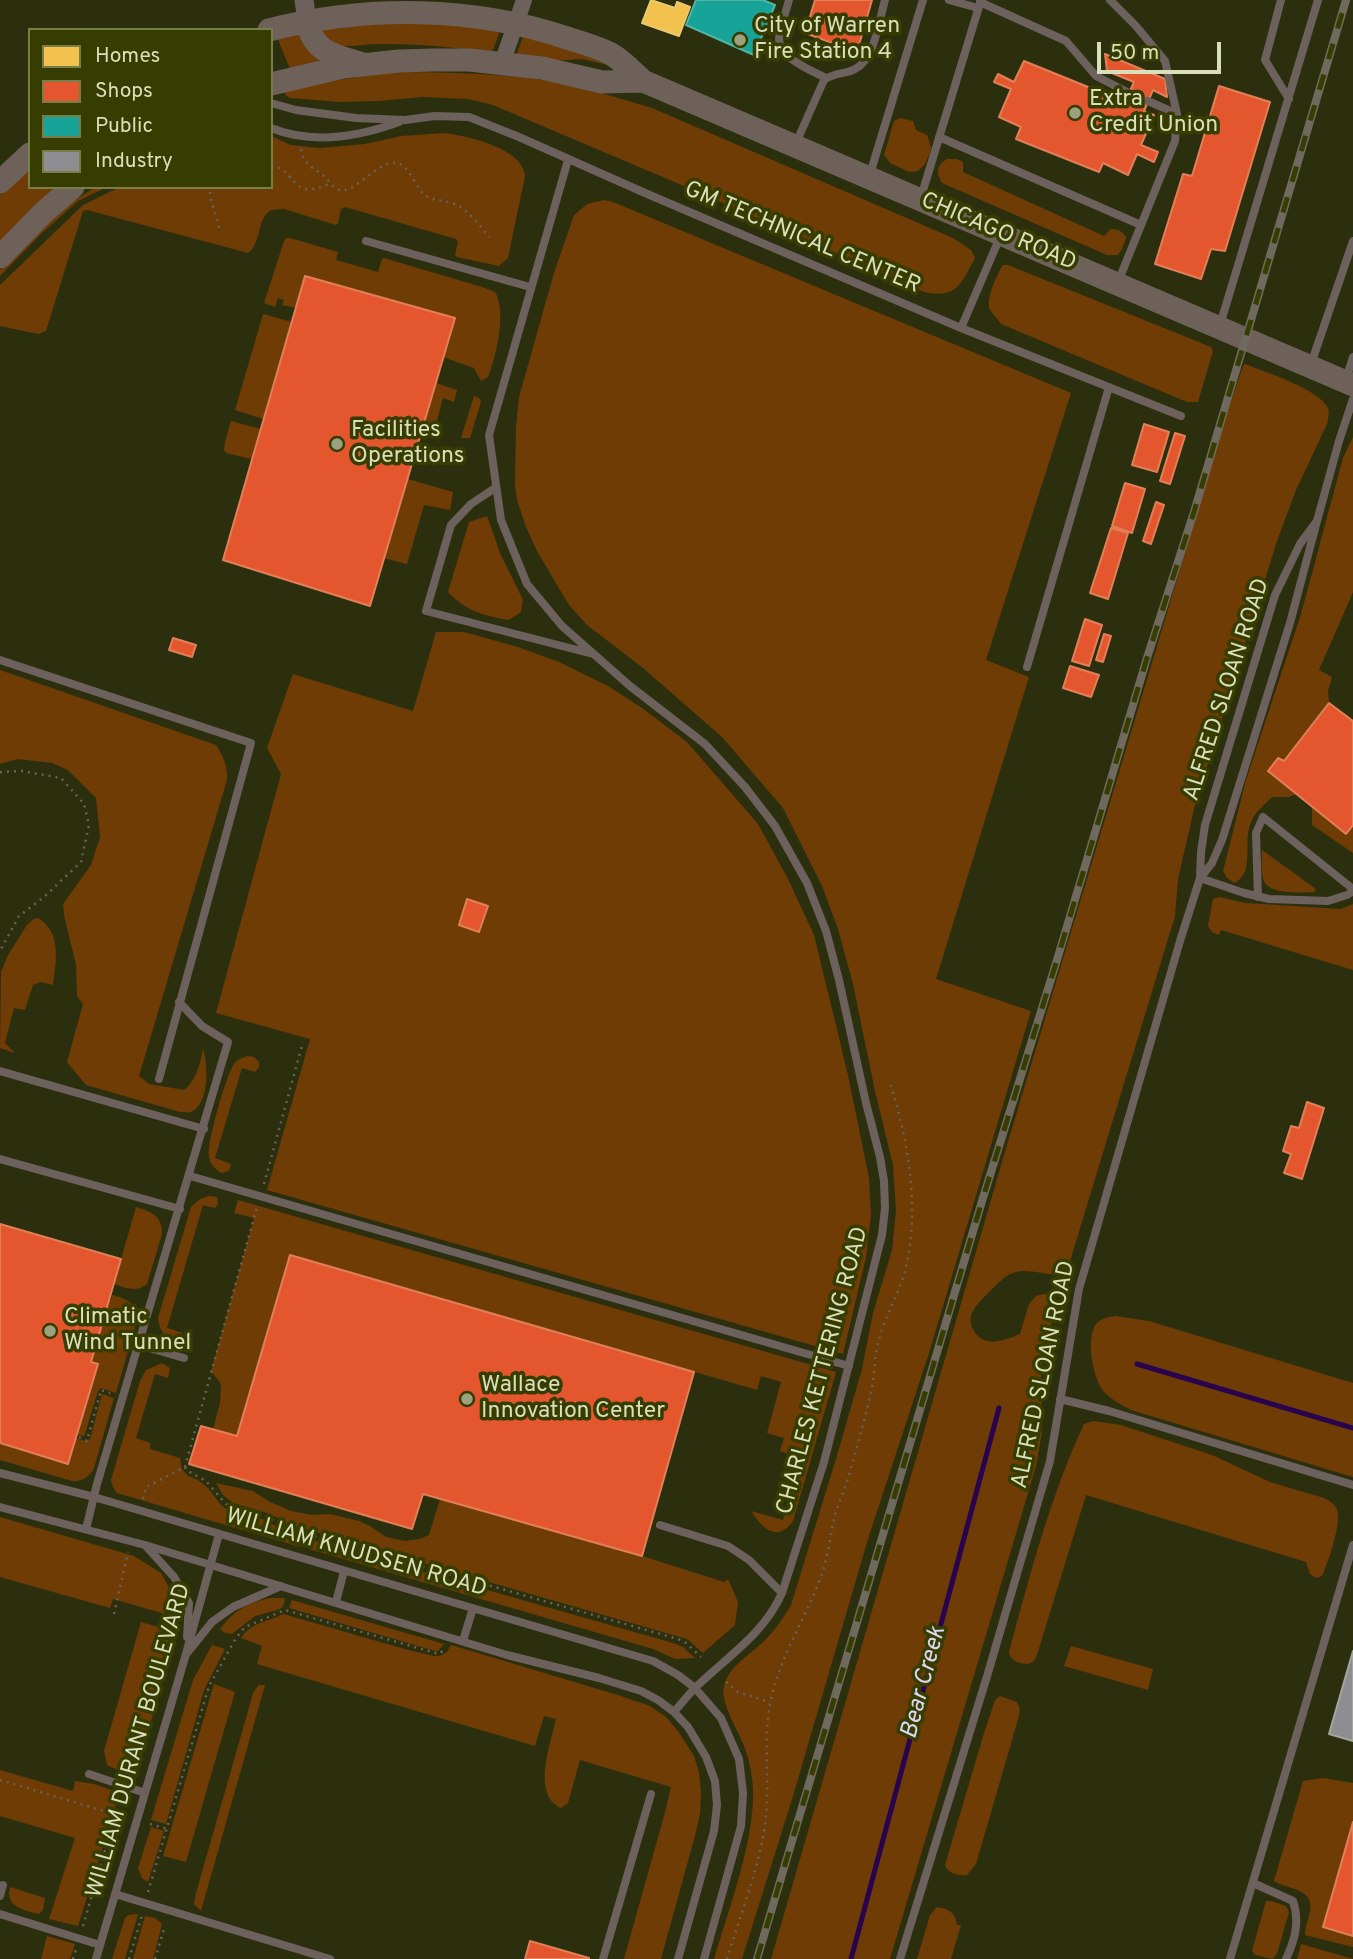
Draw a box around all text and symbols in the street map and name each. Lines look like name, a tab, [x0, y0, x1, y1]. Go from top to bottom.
place label: City of Warren Fire Station 4	[754, 13, 900, 67]
legend	[28, 28, 273, 189]
scale bar	[1101, 28, 1225, 72]
marker: City of Warren Fire Station 4	[732, 32, 748, 48]
text: 50 m	[1110, 40, 1159, 67]
text: Homes	[95, 43, 160, 70]
text: Shops	[95, 78, 153, 105]
place label: Extra Credit Union	[1089, 86, 1218, 140]
marker: Extra Credit Union	[1067, 105, 1083, 121]
text: Public	[95, 113, 153, 140]
text: Industry	[95, 148, 173, 175]
street label: GM TECHNICAL CENTER	[680, 177, 924, 301]
street label: CHICAGO ROAD	[916, 188, 1080, 278]
place label: Facilities Operations	[351, 417, 465, 471]
marker: Facilities Operations	[329, 436, 345, 452]
street label: ALFRED SLOAN ROAD	[1179, 575, 1277, 805]
street label: CHARLES KETTERING ROAD	[772, 1224, 876, 1518]
street label: ALFRED SLOAN ROAD	[1007, 1259, 1083, 1491]
place label: Climatic Wind Tunnel	[64, 1304, 191, 1358]
marker: Climatic Wind Tunnel	[42, 1323, 58, 1339]
place label: Wallace Innovation Center	[481, 1372, 665, 1426]
marker: Wallace Innovation Center	[459, 1391, 475, 1407]
street label: WILLIAM KNUDSEN ROAD	[222, 1503, 490, 1605]
street label: WILLIAM DURANT BOULEVARD	[82, 1581, 198, 1901]
water label: Bear Creek	[896, 1624, 954, 1742]

